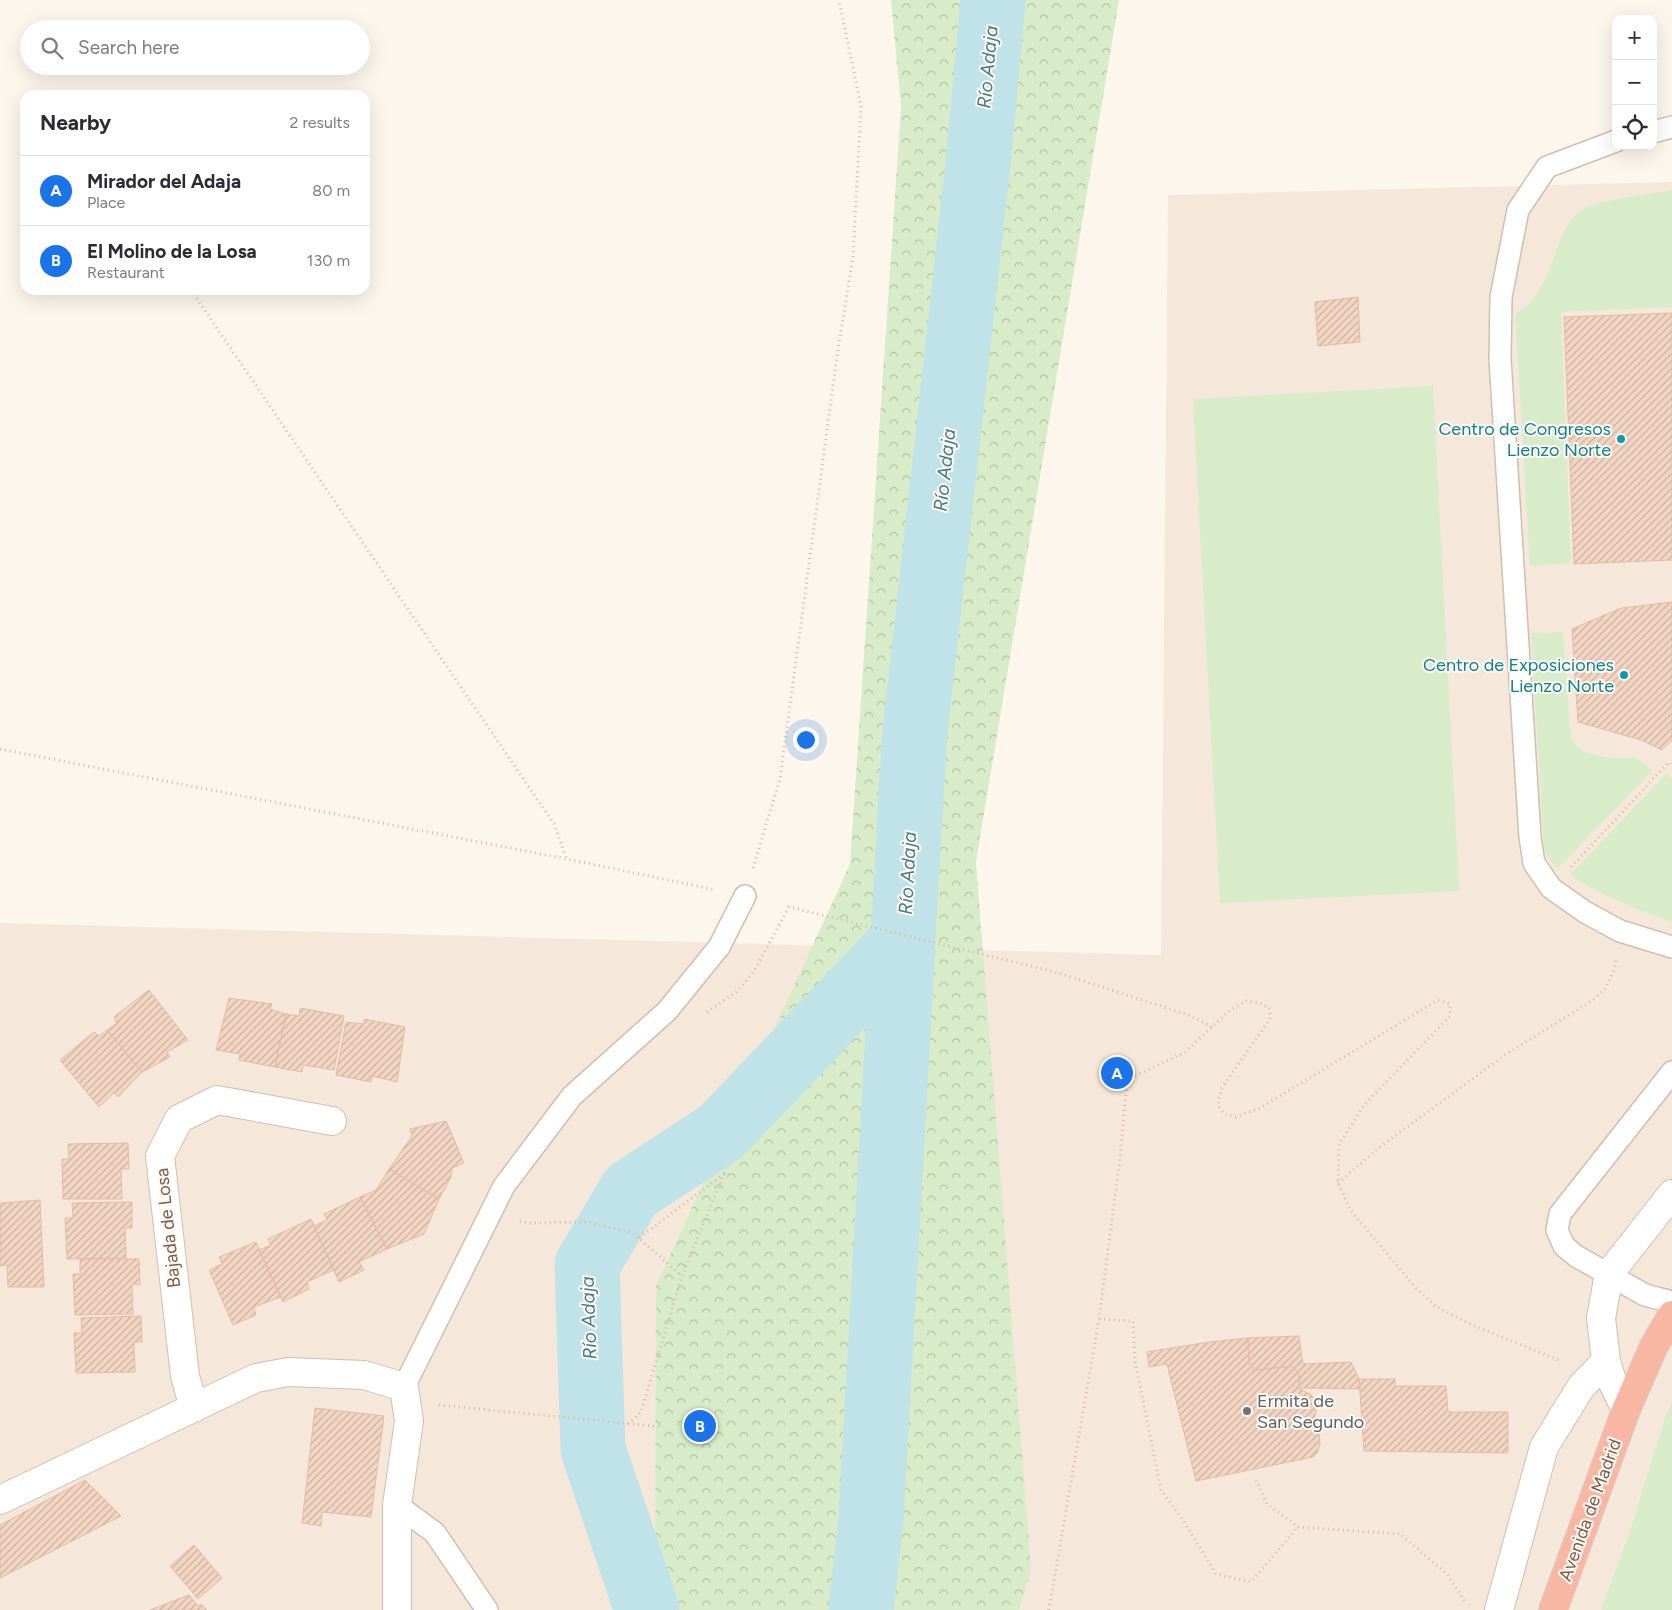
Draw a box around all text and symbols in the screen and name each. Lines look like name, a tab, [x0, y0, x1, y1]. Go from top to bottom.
map controls	[1612, 15, 1657, 150]
button: +	[1612, 15, 1657, 60]
search box	[20, 20, 370, 75]
water label: Río Adaja	[972, 25, 1003, 109]
icon: search	[38, 34, 66, 62]
text: Search here	[78, 36, 180, 59]
button: −	[1612, 60, 1657, 105]
button: locate	[1612, 105, 1657, 150]
text: Nearby	[40, 110, 111, 135]
text: 2 results	[290, 113, 350, 132]
text: Mirador del Adaja	[87, 170, 241, 193]
text: A	[50, 181, 62, 200]
text: 80 m	[312, 181, 350, 200]
text: Place	[87, 193, 125, 212]
text: El Molino de la Losa	[87, 240, 257, 263]
text: B	[51, 251, 61, 270]
text: 130 m	[307, 251, 350, 270]
text: Restaurant	[87, 263, 165, 282]
place label: Centro de Congresos Lienzo Norte	[1438, 418, 1611, 461]
water label: Río Adaja	[929, 427, 960, 513]
marker: Centro de Congresos Lienzo Norte	[1615, 433, 1627, 445]
place label: Centro de Exposiciones Lienzo Norte	[1423, 654, 1614, 697]
marker: Centro de Exposiciones Lienzo Norte	[1618, 669, 1630, 681]
your location	[793, 727, 819, 753]
water label: Río Adaja	[894, 831, 921, 915]
pin: A	[1101, 1054, 1133, 1092]
street label: Bajada de Losa	[151, 1167, 185, 1289]
water label: Río Adaja	[576, 1276, 601, 1360]
place label: Ermita de San Segundo	[1257, 1390, 1364, 1433]
marker: Ermita de San Segundo	[1241, 1405, 1253, 1417]
pin: B	[684, 1407, 716, 1445]
street label: Avenida de Madrid	[1554, 1436, 1626, 1584]

